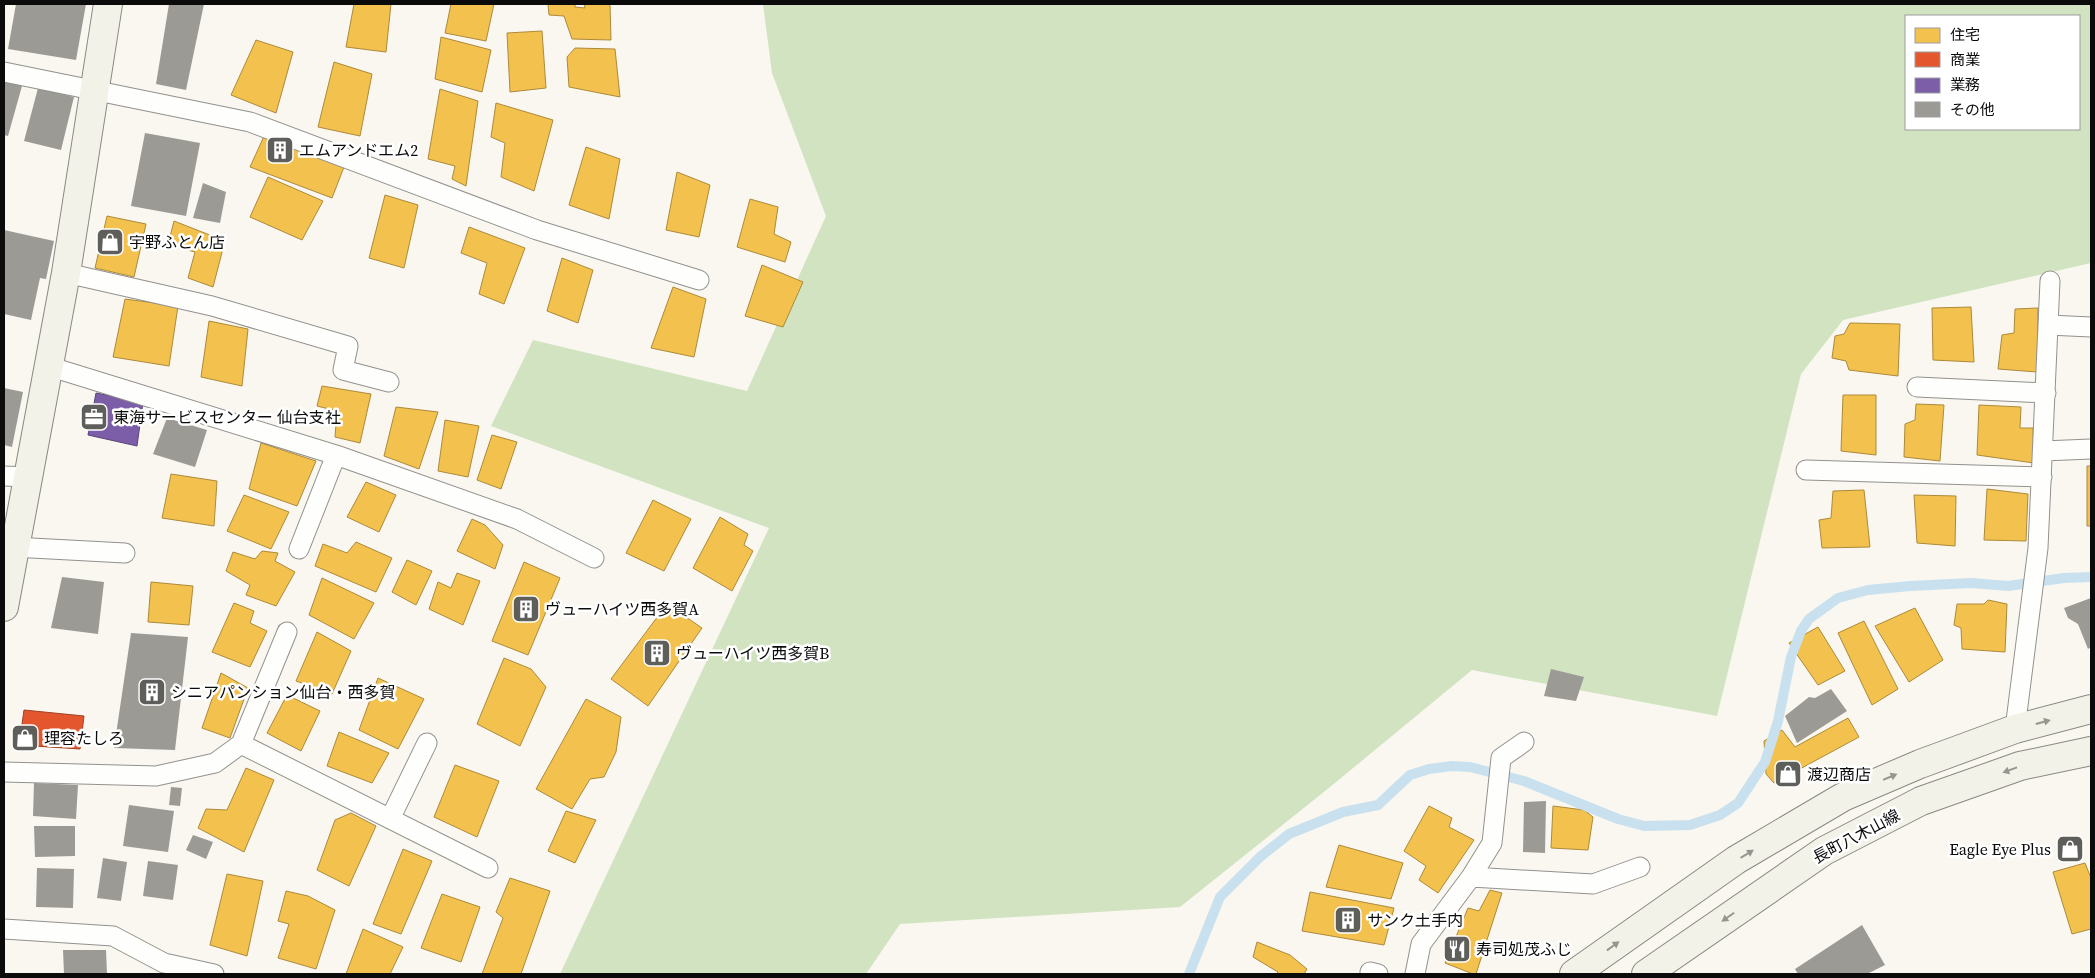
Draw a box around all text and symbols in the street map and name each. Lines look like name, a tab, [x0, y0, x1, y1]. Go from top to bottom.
legend	[1905, 15, 2080, 130]
text: 住宅	[1950, 24, 1980, 45]
text: 商業	[1950, 49, 1980, 70]
text: 業務	[1950, 74, 1980, 95]
text: その他	[1950, 99, 1995, 120]
building icon: エムアンドエム2	[265, 135, 295, 165]
place label: エムアンドエム2	[299, 139, 418, 161]
shop icon: 宇野ふとん店	[95, 227, 125, 257]
place label: 宇野ふとん店	[129, 231, 225, 253]
office icon: 東海サービスセンター 仙台支社	[79, 402, 109, 432]
place label: 東海サービスセンター 仙台支社	[113, 406, 341, 428]
building icon: ヴューハイツ西多賀A	[511, 594, 541, 624]
place label: ヴューハイツ西多賀A	[545, 598, 699, 620]
building icon: ヴューハイツ西多賀B	[642, 638, 672, 668]
place label: ヴューハイツ西多賀B	[676, 642, 829, 664]
building icon: シニアパンション仙台・西多賀	[137, 677, 167, 707]
place label: シニアパンション仙台・西多賀	[171, 681, 395, 703]
one-way arrow	[2035, 718, 2050, 726]
shop icon: 理容たしろ	[10, 723, 40, 753]
place label: 理容たしろ	[44, 727, 124, 749]
shop icon: 渡辺商店	[1773, 759, 1803, 789]
place label: 渡辺商店	[1807, 763, 1871, 785]
one-way arrow	[2002, 767, 2017, 774]
one-way arrow	[1883, 772, 1897, 780]
street label: 長町八木山線	[1808, 804, 1904, 868]
shop icon: Eagle Eye Plus	[2055, 834, 2085, 864]
place label: Eagle Eye Plus	[1949, 838, 2051, 860]
one-way arrow	[1741, 849, 1754, 858]
building icon: サンク土手内	[1333, 905, 1363, 935]
place label: サンク土手内	[1367, 909, 1463, 931]
one-way arrow	[1721, 913, 1735, 922]
restaurant icon: 寿司処茂ふじ	[1442, 934, 1472, 964]
place label: 寿司処茂ふじ	[1476, 938, 1572, 960]
one-way arrow	[1606, 941, 1620, 951]

